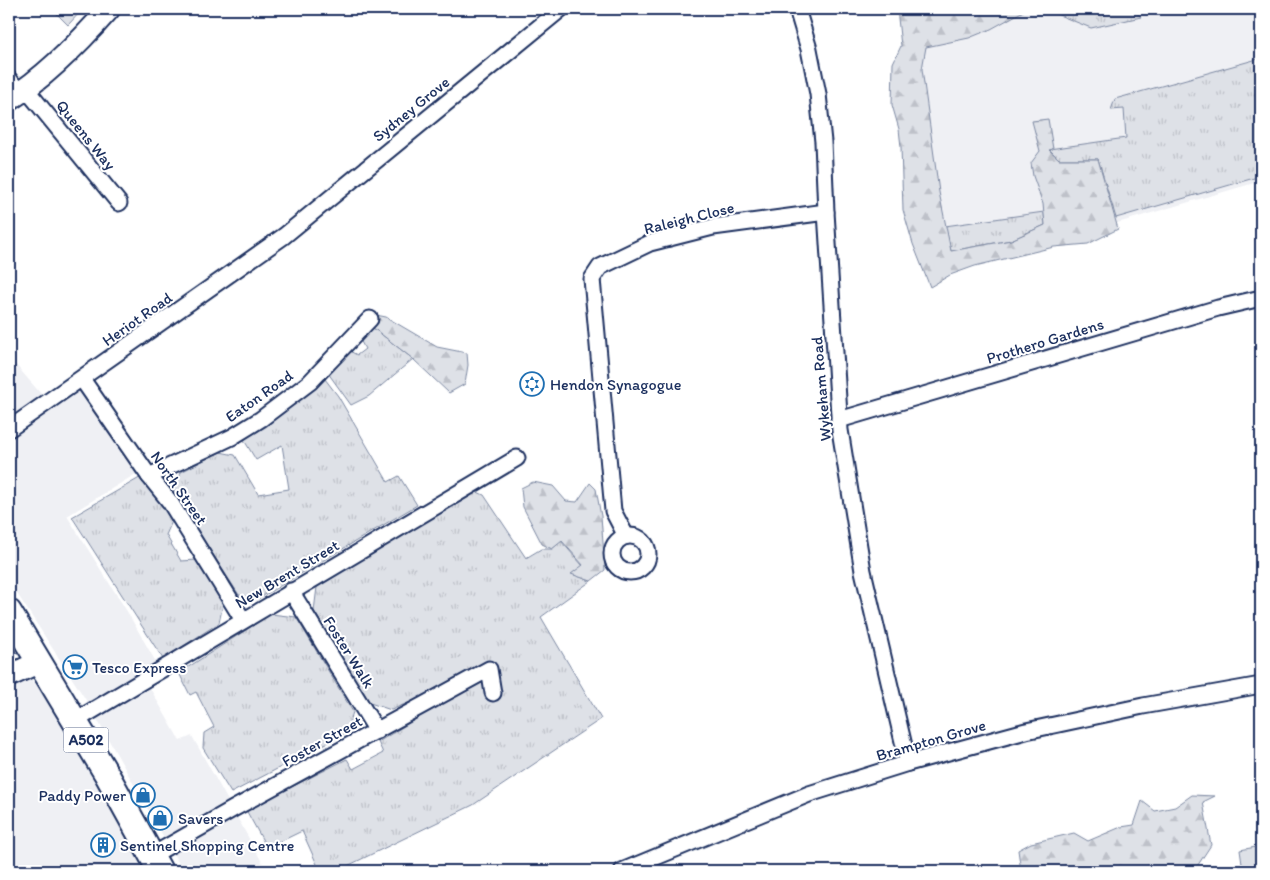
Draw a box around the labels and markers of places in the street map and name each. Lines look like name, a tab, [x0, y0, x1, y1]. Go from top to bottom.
synagogue icon: Hendon Synagogue	[519, 371, 545, 397]
place label: Hendon Synagogue	[550, 375, 682, 394]
supermarket icon: Tesco Express	[62, 654, 88, 680]
place label: Tesco Express	[92, 658, 186, 677]
shop icon: Paddy Power	[130, 782, 156, 808]
place label: Paddy Power	[39, 786, 126, 805]
shop icon: Savers	[147, 805, 173, 831]
place label: Savers	[178, 809, 224, 828]
building icon: Sentinel Shopping Centre	[90, 832, 116, 858]
place label: Sentinel Shopping Centre	[120, 836, 294, 855]

